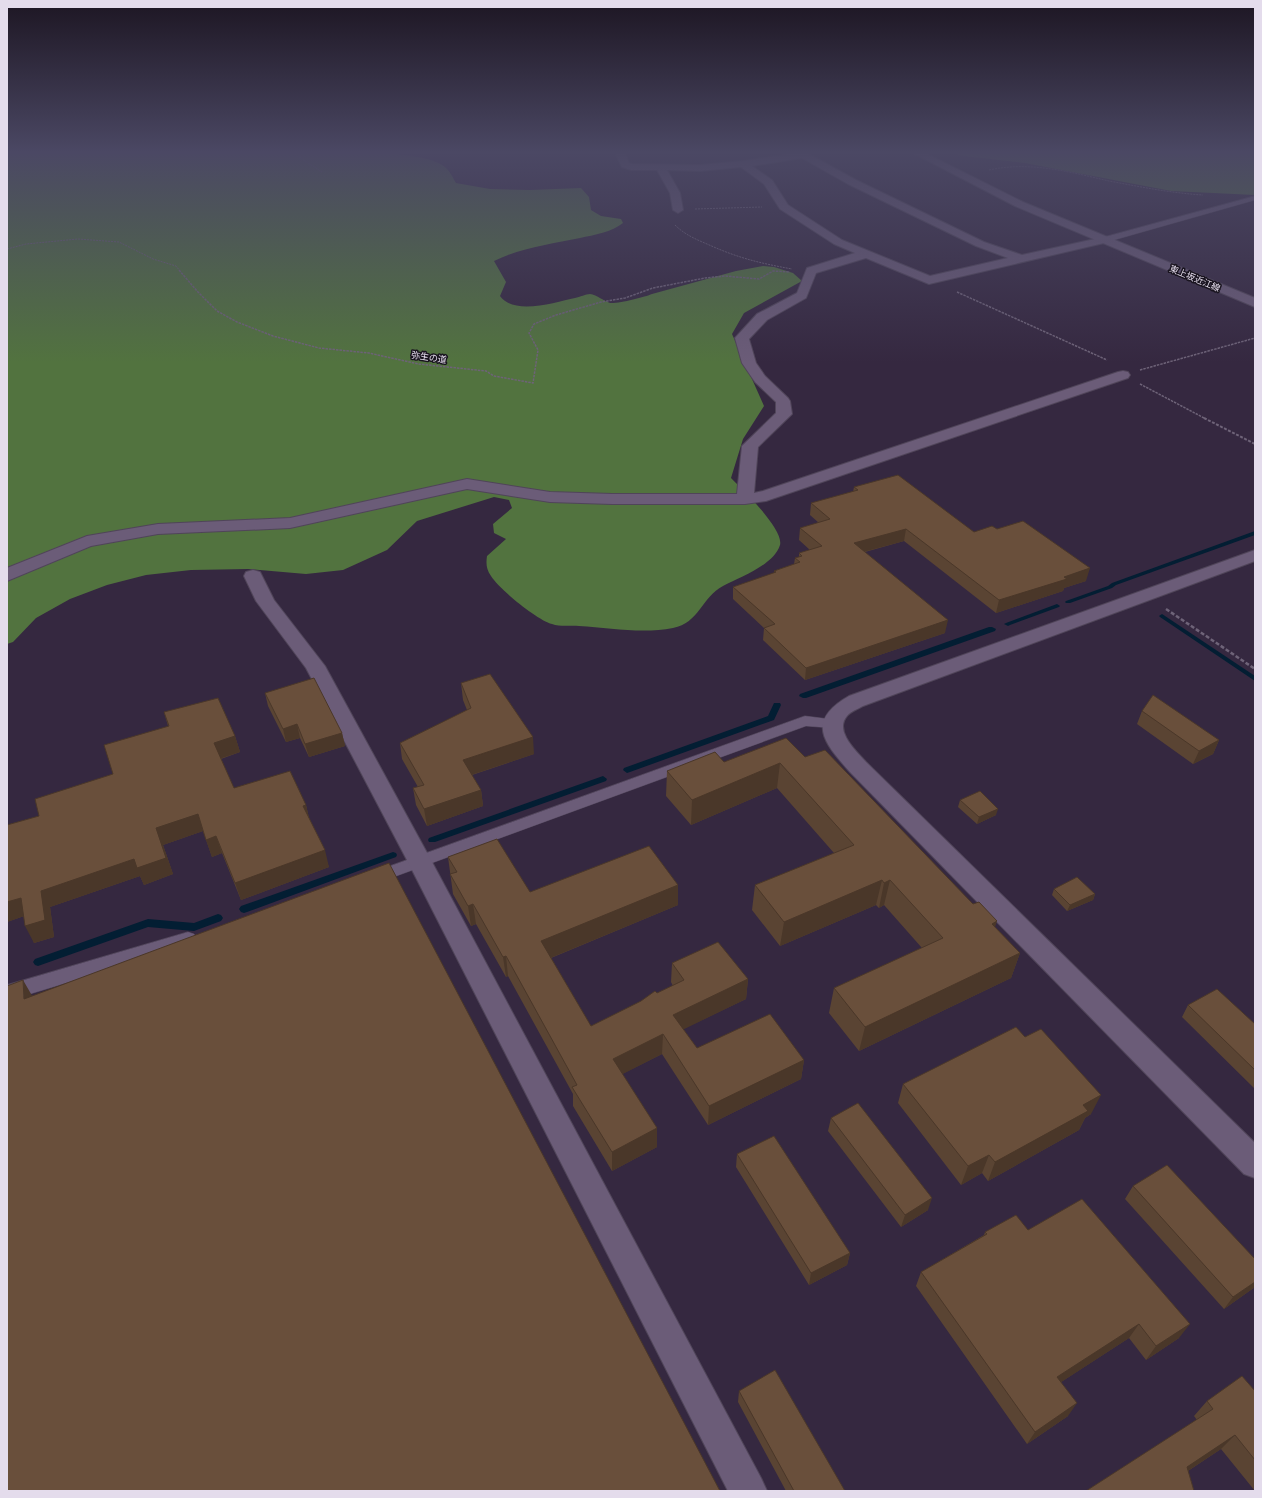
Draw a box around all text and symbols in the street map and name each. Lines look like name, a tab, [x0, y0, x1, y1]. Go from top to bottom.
street label: 東上坂近江線	[1168, 261, 1223, 295]
street label: 弥生の道	[410, 348, 448, 366]

